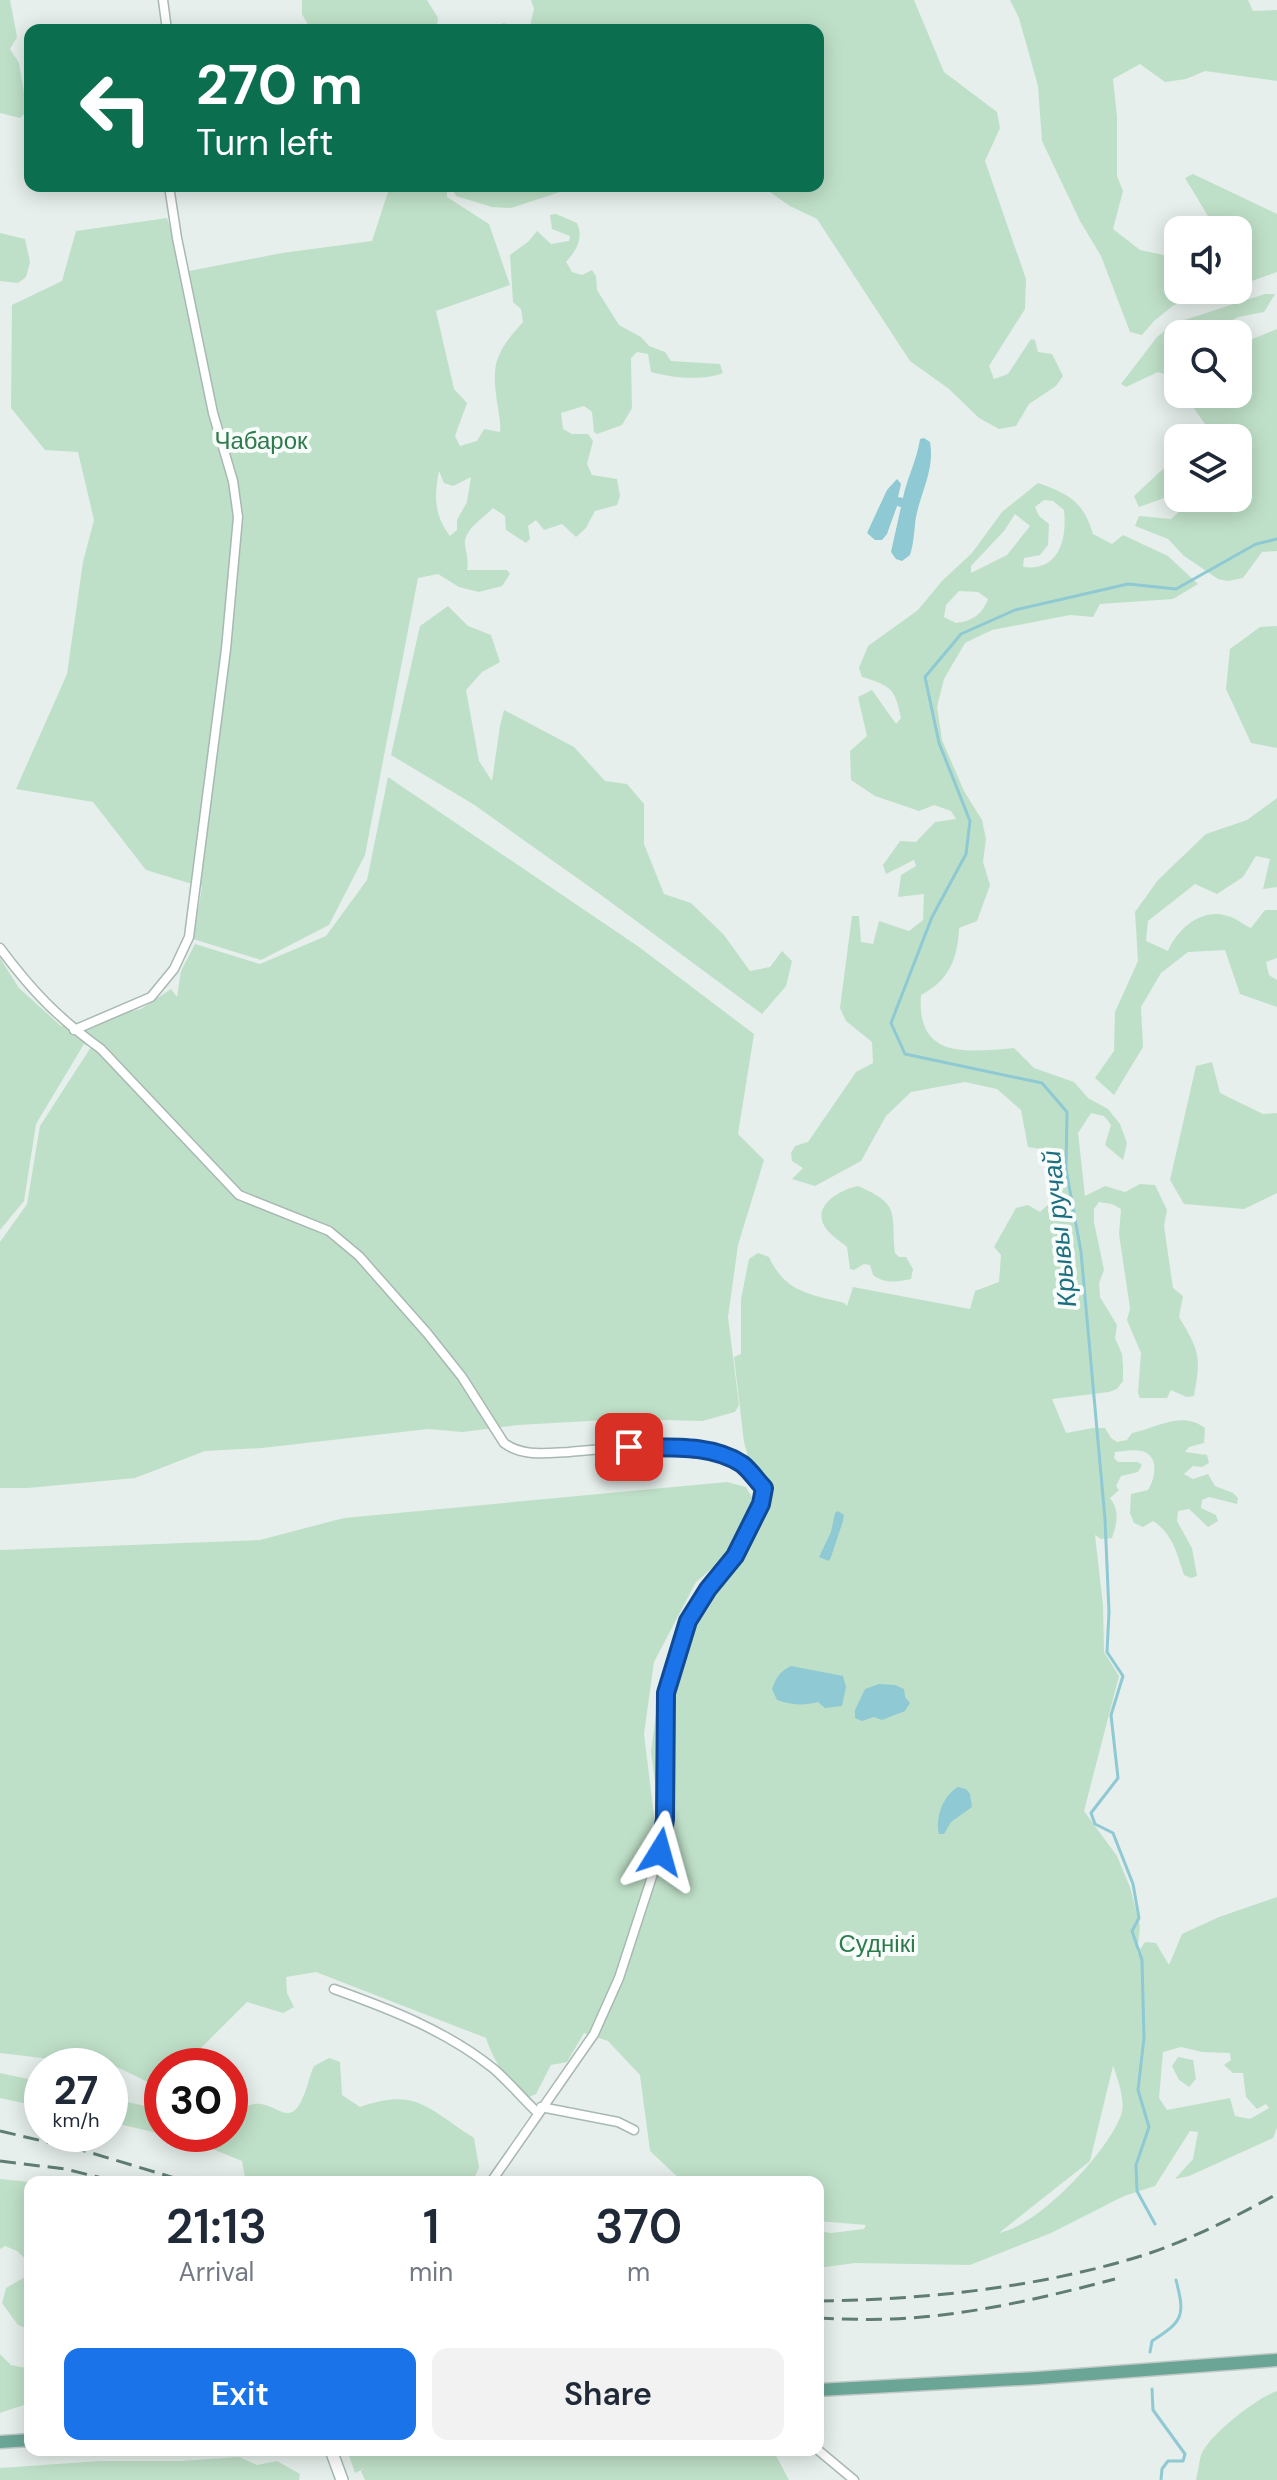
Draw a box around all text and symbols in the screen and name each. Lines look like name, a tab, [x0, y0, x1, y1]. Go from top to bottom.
text: 270 m	[196, 48, 363, 121]
icon: left	[64, 56, 168, 160]
text: Turn left	[196, 119, 333, 166]
map controls	[1164, 216, 1252, 512]
button: sound	[1164, 216, 1252, 304]
button: search	[1164, 320, 1252, 408]
button: layers	[1164, 424, 1252, 512]
park label: Чабарок	[214, 425, 308, 456]
water label: Крывы ручай	[1034, 1149, 1084, 1309]
pin	[595, 1413, 663, 1481]
icon: arrive	[607, 1425, 651, 1469]
position arrow	[618, 1810, 702, 1894]
park label: Суднікі	[839, 1928, 915, 1959]
speed limit sign: 30	[144, 2048, 248, 2152]
text: 27	[54, 2064, 98, 2116]
text: km/h	[52, 2107, 100, 2133]
text: 21:13	[166, 2195, 267, 2258]
text: 1	[423, 2195, 439, 2258]
text: 370	[595, 2195, 682, 2258]
text: Arrival	[179, 2255, 254, 2289]
text: min	[409, 2255, 453, 2289]
text: m	[627, 2255, 650, 2289]
button: Exit	[64, 2348, 416, 2440]
button: Share	[432, 2348, 784, 2440]

